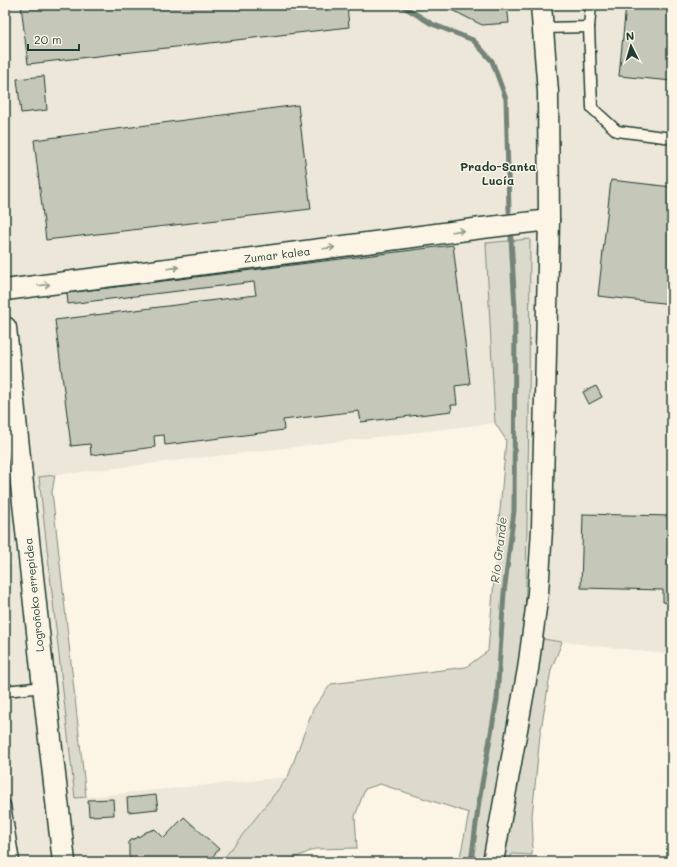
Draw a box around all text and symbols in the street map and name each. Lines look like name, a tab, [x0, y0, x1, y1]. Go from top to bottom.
scale bar	[28, 26, 79, 52]
north arrow	[611, 26, 651, 66]
text: N	[625, 28, 635, 43]
text: 20 m	[34, 31, 62, 47]
district label: Prado-Santa Lucía	[460, 158, 536, 188]
one-way arrow	[451, 227, 464, 235]
street label: Zumar kalea	[243, 243, 311, 266]
one-way arrow	[322, 244, 335, 252]
one-way arrow	[166, 264, 179, 272]
one-way arrow	[37, 281, 50, 289]
water label: Río Grande	[486, 516, 510, 584]
street label: Logroñoko errepidea	[20, 537, 47, 653]

